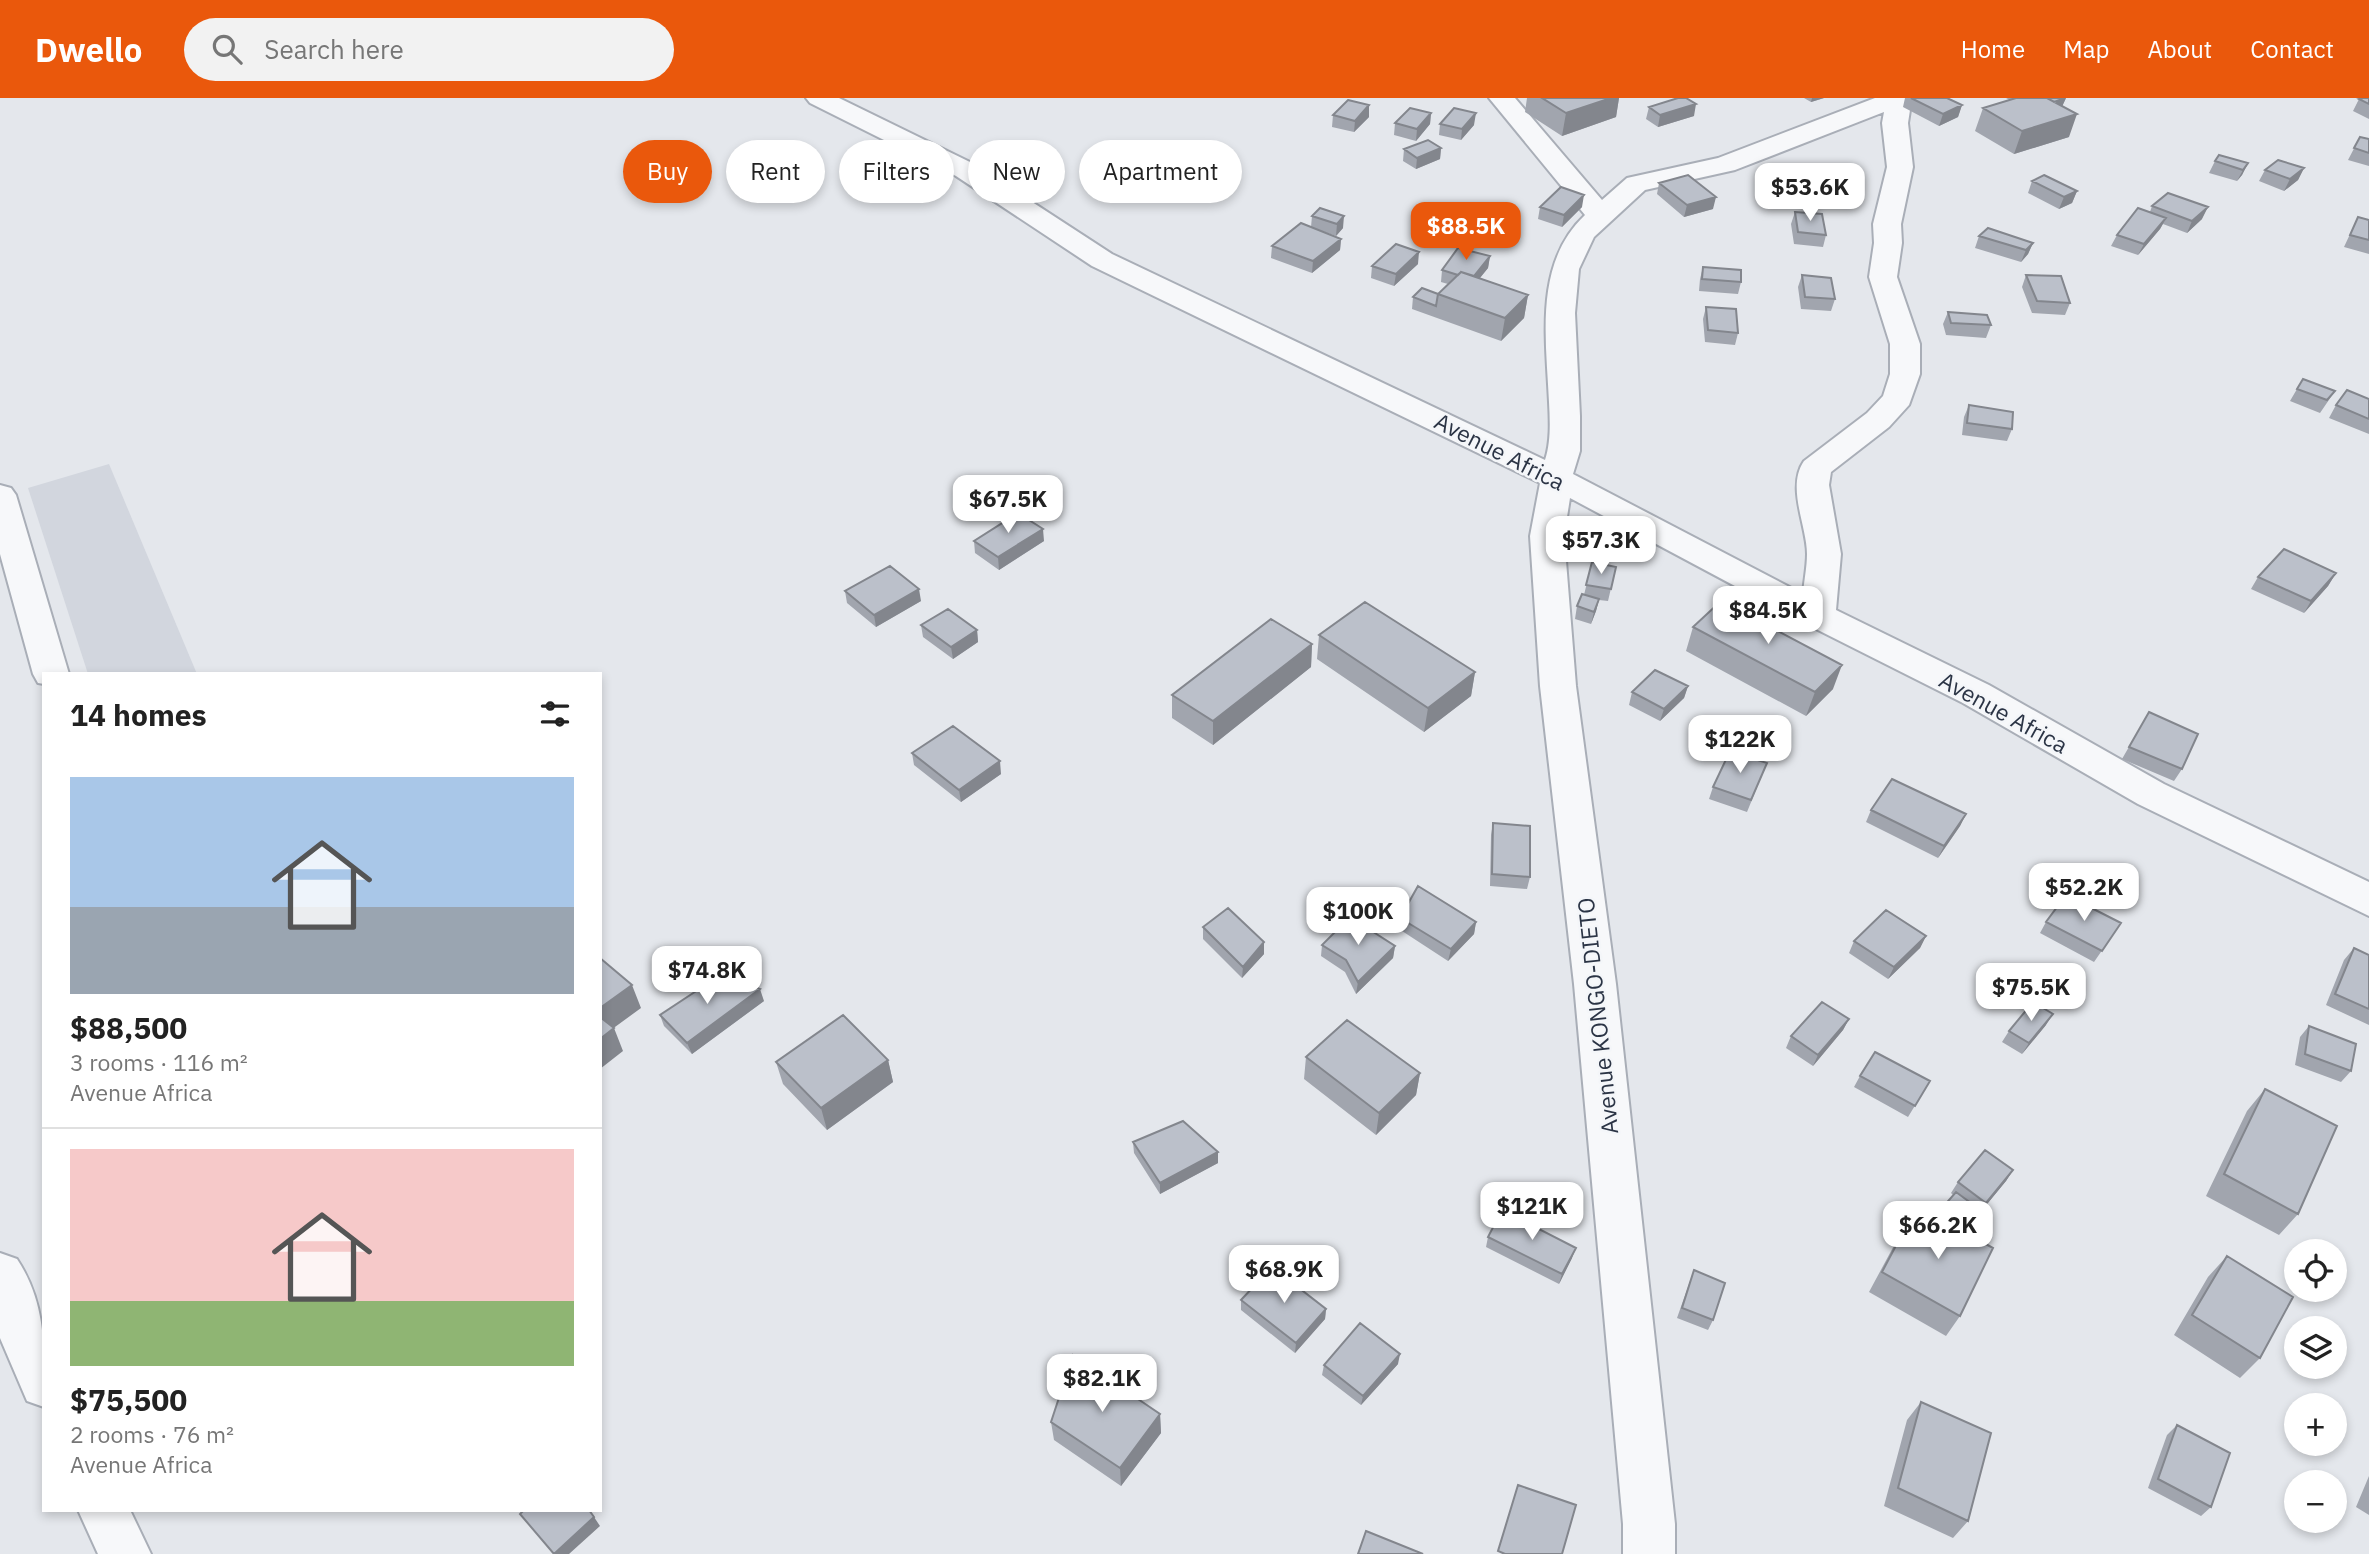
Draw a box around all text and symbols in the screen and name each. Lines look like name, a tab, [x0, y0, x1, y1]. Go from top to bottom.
search box	[184, 18, 674, 81]
text: Dwello	[35, 28, 142, 71]
icon: search	[208, 30, 246, 68]
text: Search here	[264, 32, 404, 66]
text: Home	[1961, 33, 2025, 65]
text: Map	[2063, 33, 2109, 65]
text: About	[2147, 33, 2212, 65]
text: Contact	[2250, 33, 2334, 65]
chip: Buy	[623, 140, 712, 203]
chip: Rent	[726, 140, 825, 203]
chip: Filters	[839, 140, 954, 203]
chip: New	[968, 140, 1065, 203]
chip: Apartment	[1079, 140, 1242, 203]
pin: $53.6K	[1753, 164, 1867, 223]
text: $53.6K	[1771, 171, 1849, 201]
pin: $88.5K	[1409, 202, 1523, 262]
text: $88.5K	[1427, 210, 1505, 240]
street label: Avenue Africa	[1430, 405, 1570, 497]
pin: $67.5K	[951, 476, 1065, 535]
text: $67.5K	[969, 483, 1047, 513]
pin: $57.3K	[1544, 517, 1658, 576]
text: $57.3K	[1562, 524, 1640, 554]
pin: $84.5K	[1711, 587, 1825, 646]
text: $84.5K	[1729, 594, 1807, 624]
street label: Avenue Africa	[1934, 664, 2074, 760]
text: 14 homes	[70, 695, 207, 734]
icon: filters	[536, 695, 574, 733]
pin: $122K	[1691, 716, 1789, 775]
text: $122K	[1704, 723, 1776, 753]
icon: home	[259, 822, 385, 948]
pin: $52.2K	[2027, 864, 2141, 923]
text: $52.2K	[2045, 871, 2123, 901]
pin: $100K	[1309, 888, 1407, 947]
text: $100K	[1322, 895, 1394, 925]
street label: Avenue KONGO-DIETO	[1570, 896, 1624, 1136]
pin: $74.8K	[650, 946, 764, 1006]
text: $74.8K	[668, 954, 746, 984]
pin: $75.5K	[1974, 964, 2088, 1023]
text: $75.5K	[1992, 971, 2070, 1001]
text: $88,500	[70, 1008, 187, 1047]
text: 3 rooms · 116 m²	[70, 1047, 248, 1077]
text: Avenue Africa	[70, 1077, 212, 1107]
pin: $121K	[1483, 1182, 1581, 1242]
text: $121K	[1496, 1190, 1568, 1220]
icon: home	[259, 1194, 385, 1320]
pin: $66.2K	[1881, 1202, 1995, 1261]
text: $66.2K	[1899, 1209, 1977, 1239]
map controls	[2284, 1239, 2347, 1533]
button: locate	[2284, 1239, 2347, 1302]
pin: $68.9K	[1227, 1246, 1341, 1305]
text: $68.9K	[1245, 1253, 1323, 1283]
button: layers	[2284, 1316, 2347, 1379]
pin: $82.1K	[1045, 1354, 1159, 1414]
text: $82.1K	[1063, 1362, 1141, 1392]
text: $75,500	[70, 1380, 187, 1419]
button: +	[2284, 1393, 2347, 1456]
text: 2 rooms · 76 m²	[70, 1419, 234, 1449]
text: Avenue Africa	[70, 1449, 212, 1479]
button: −	[2284, 1470, 2347, 1533]

